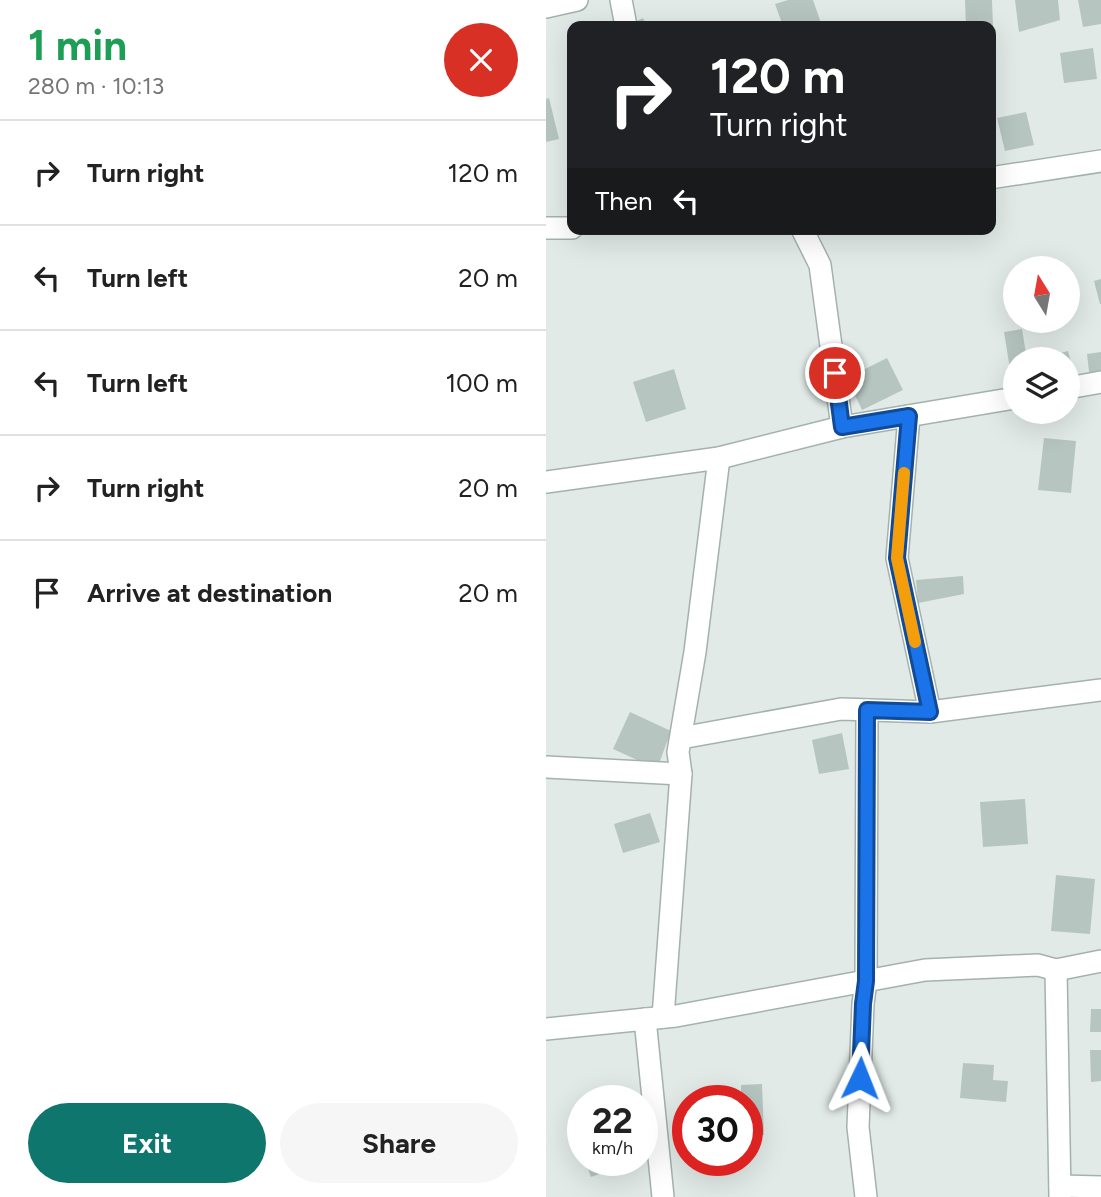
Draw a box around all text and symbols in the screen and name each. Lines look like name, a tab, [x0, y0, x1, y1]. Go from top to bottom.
text: 1 min	[28, 20, 127, 71]
button: close	[444, 23, 518, 97]
text: 120 m	[710, 46, 845, 105]
icon: right	[595, 49, 686, 140]
text: 280 m · 10:13	[28, 72, 164, 100]
text: Turn right	[710, 106, 848, 144]
icon: right	[28, 154, 66, 192]
text: Turn right	[87, 157, 204, 189]
text: 120 m	[448, 157, 518, 189]
icon: left	[667, 182, 705, 220]
text: Then	[595, 185, 653, 217]
north arrow	[1003, 256, 1080, 332]
map controls	[1003, 256, 1080, 424]
icon: left	[28, 259, 66, 297]
text: Turn left	[87, 262, 188, 294]
text: 20 m	[458, 262, 518, 294]
pin	[805, 343, 865, 403]
button: layers	[1003, 347, 1080, 424]
icon: arrive	[816, 354, 854, 392]
icon: left	[28, 364, 66, 402]
text: Turn left	[87, 367, 188, 399]
text: 100 m	[445, 367, 518, 399]
icon: right	[28, 469, 66, 507]
text: Turn right	[87, 472, 204, 504]
text: 20 m	[458, 472, 518, 504]
icon: arrive	[28, 574, 66, 612]
text: Arrive at destination	[87, 577, 332, 609]
text: 20 m	[458, 577, 518, 609]
position arrow	[823, 1041, 897, 1115]
speed limit sign: 30	[672, 1085, 763, 1176]
text: 22	[592, 1100, 633, 1142]
button: Exit	[28, 1103, 266, 1183]
button: Share	[280, 1103, 518, 1183]
text: km/h	[592, 1137, 633, 1159]

